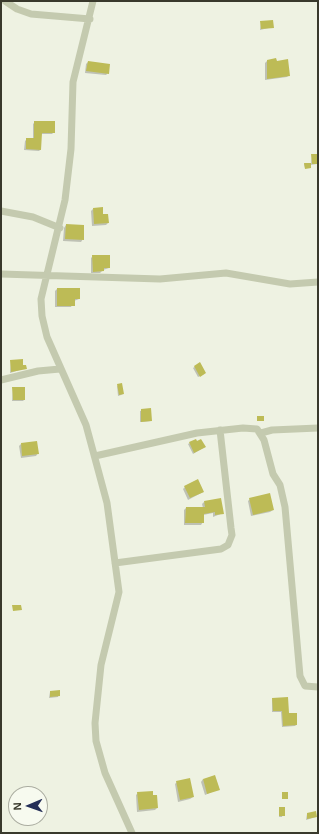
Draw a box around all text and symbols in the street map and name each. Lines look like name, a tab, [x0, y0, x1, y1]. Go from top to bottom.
north arrow	[8, 786, 48, 826]
text: N	[11, 802, 23, 811]

